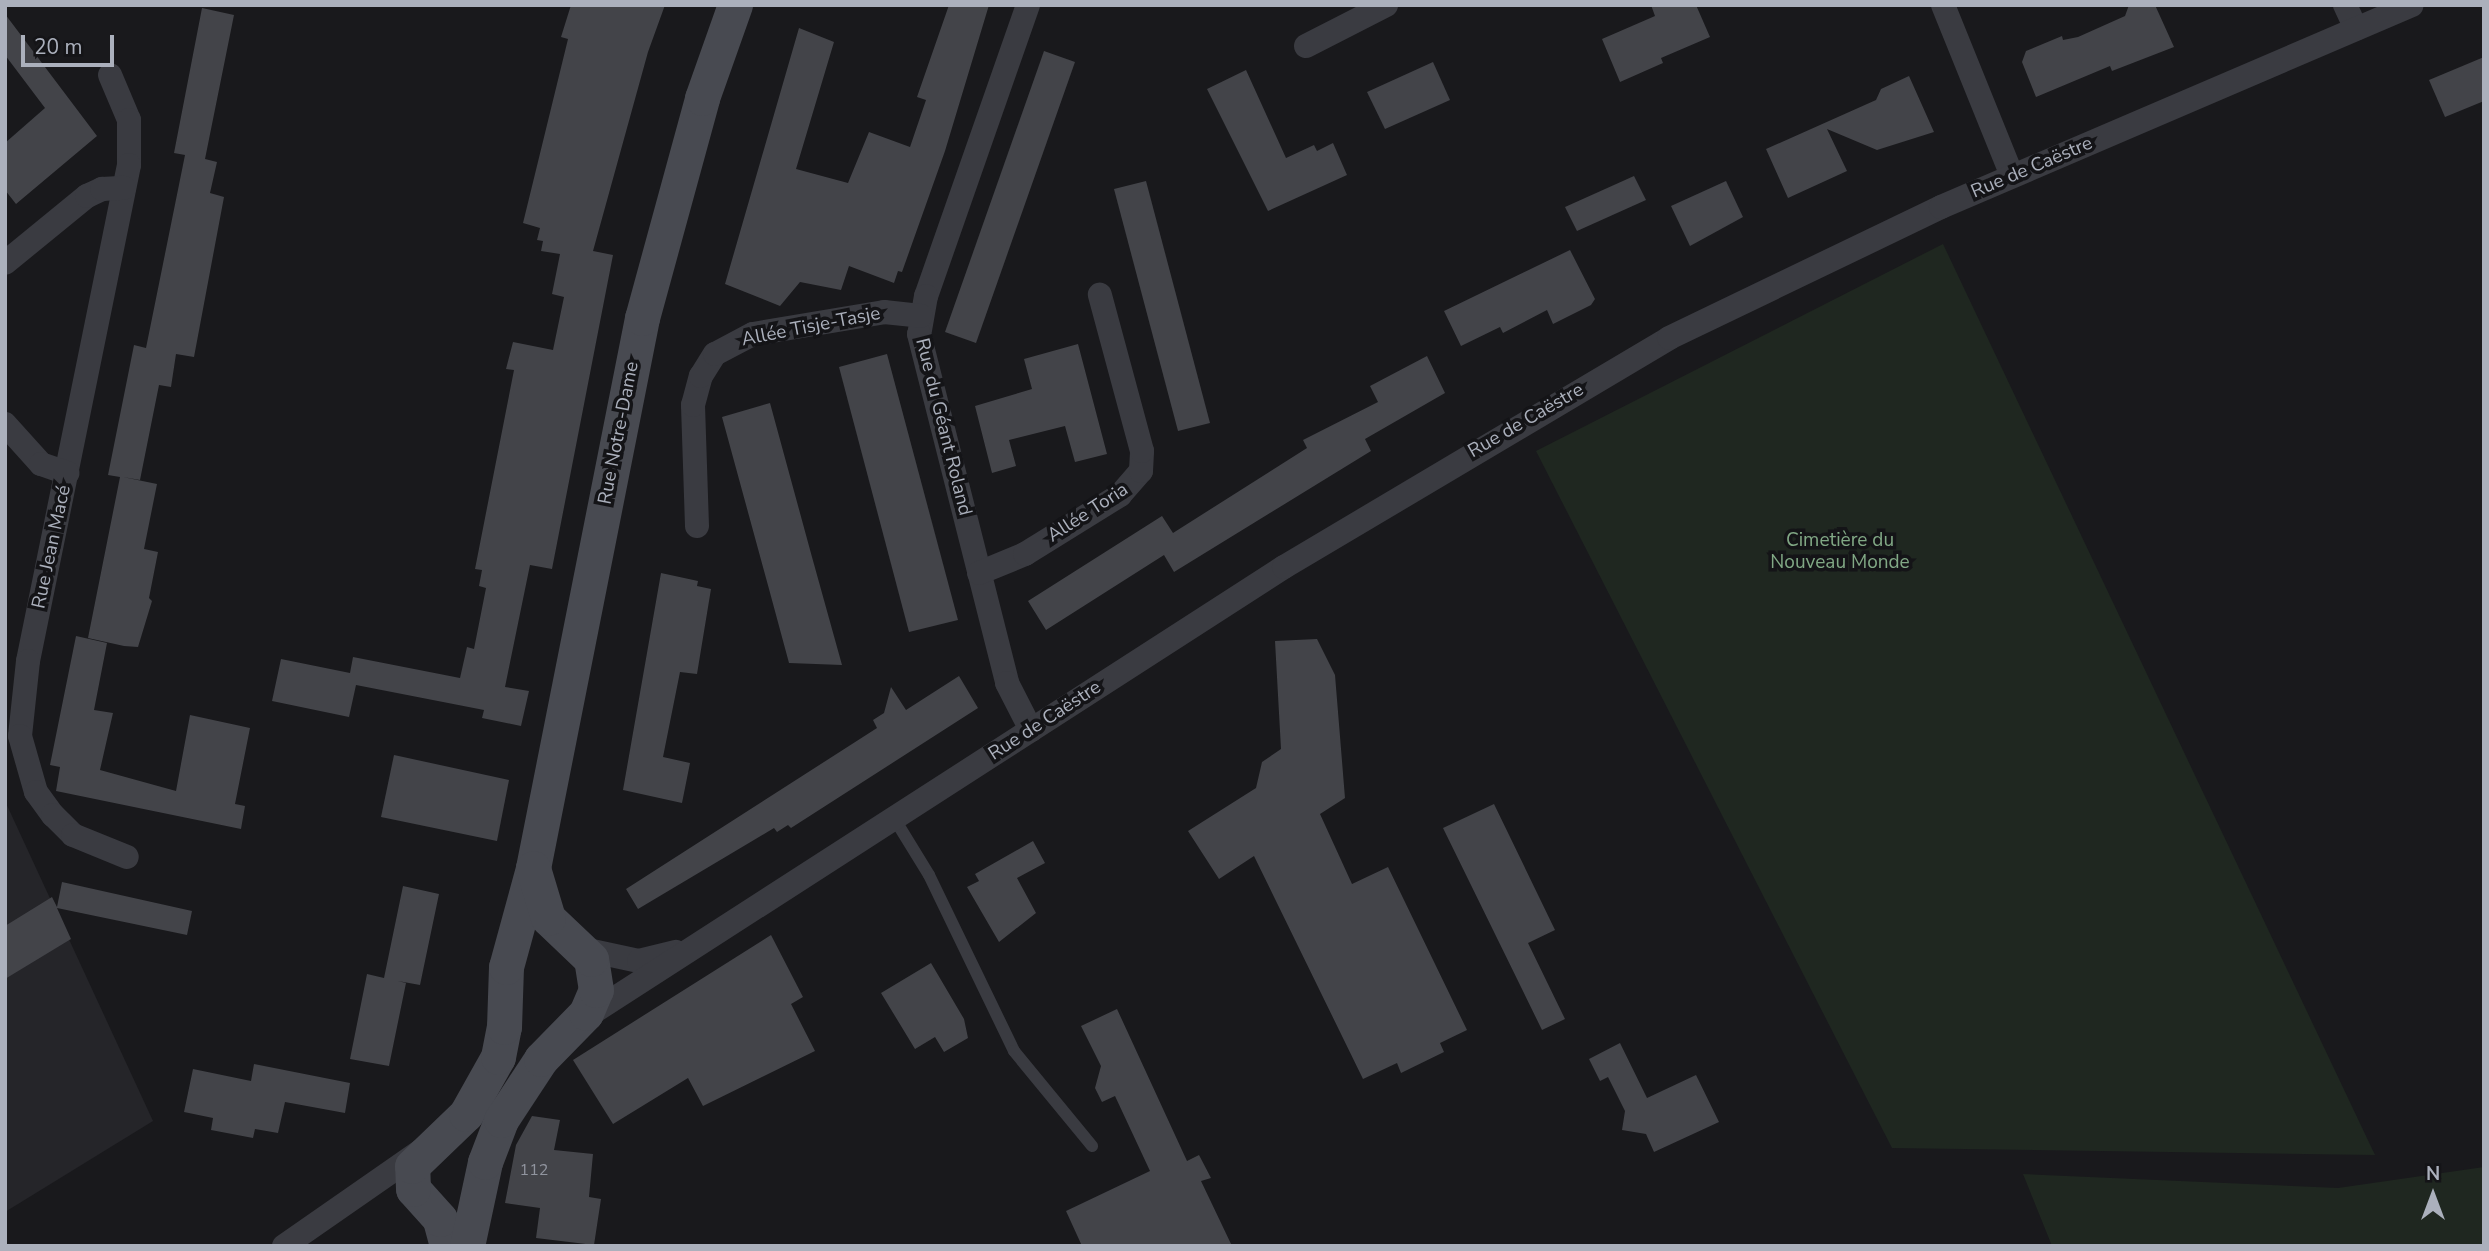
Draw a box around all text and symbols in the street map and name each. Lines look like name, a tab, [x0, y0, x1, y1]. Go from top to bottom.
scale bar	[24, 21, 117, 65]
text: 20 m	[34, 33, 83, 61]
street label: Rue de Caëstre	[1968, 132, 2096, 204]
street label: Allée Tisje-Tasje	[740, 302, 882, 352]
street label: Rue du Géant Roland	[910, 336, 976, 518]
street label: Rue Notre-Dame	[594, 360, 644, 506]
street label: Rue de Caëstre	[1464, 379, 1588, 463]
street label: Allée Toria	[1043, 478, 1133, 548]
street label: Rue Jean Macé	[28, 483, 76, 611]
park label: Cimetière du Nouveau Monde	[1770, 530, 1910, 574]
street label: Rue de Caëstre	[984, 676, 1106, 766]
house number: 112	[520, 1160, 548, 1180]
north arrow	[2398, 1160, 2468, 1230]
text: N	[2426, 1161, 2440, 1187]

